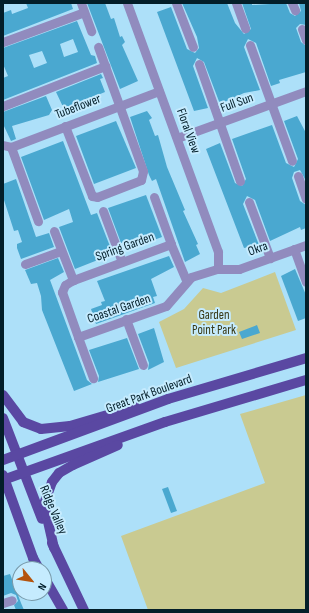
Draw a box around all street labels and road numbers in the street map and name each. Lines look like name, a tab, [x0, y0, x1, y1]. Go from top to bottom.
street label: Full Sun	[218, 90, 256, 116]
street label: Tubeflower	[53, 91, 103, 123]
street label: Floral View	[173, 106, 203, 156]
street label: Spring Garden	[94, 229, 156, 265]
street label: Okra	[246, 238, 270, 260]
street label: Coastal Garden	[85, 291, 153, 327]
street label: Great Park Boulevard	[104, 371, 194, 417]
street label: Ridge Valley	[36, 483, 70, 537]

